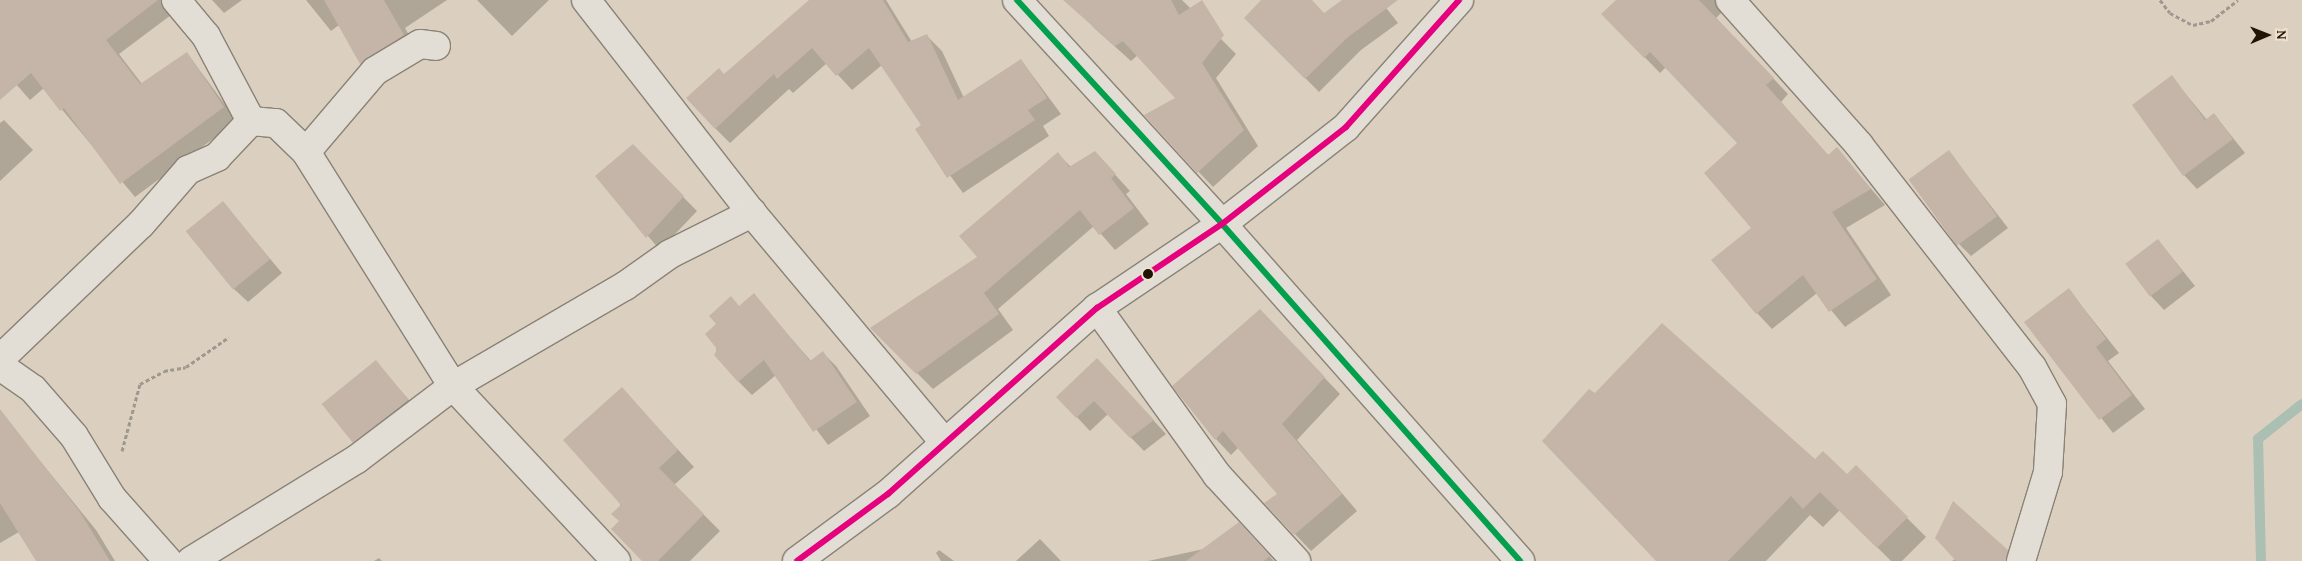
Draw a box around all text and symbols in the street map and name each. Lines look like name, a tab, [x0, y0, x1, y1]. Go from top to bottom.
north arrow	[2242, 10, 2292, 60]
text: N	[2272, 30, 2292, 40]
unlabelled marker	[1143, 269, 1153, 279]

